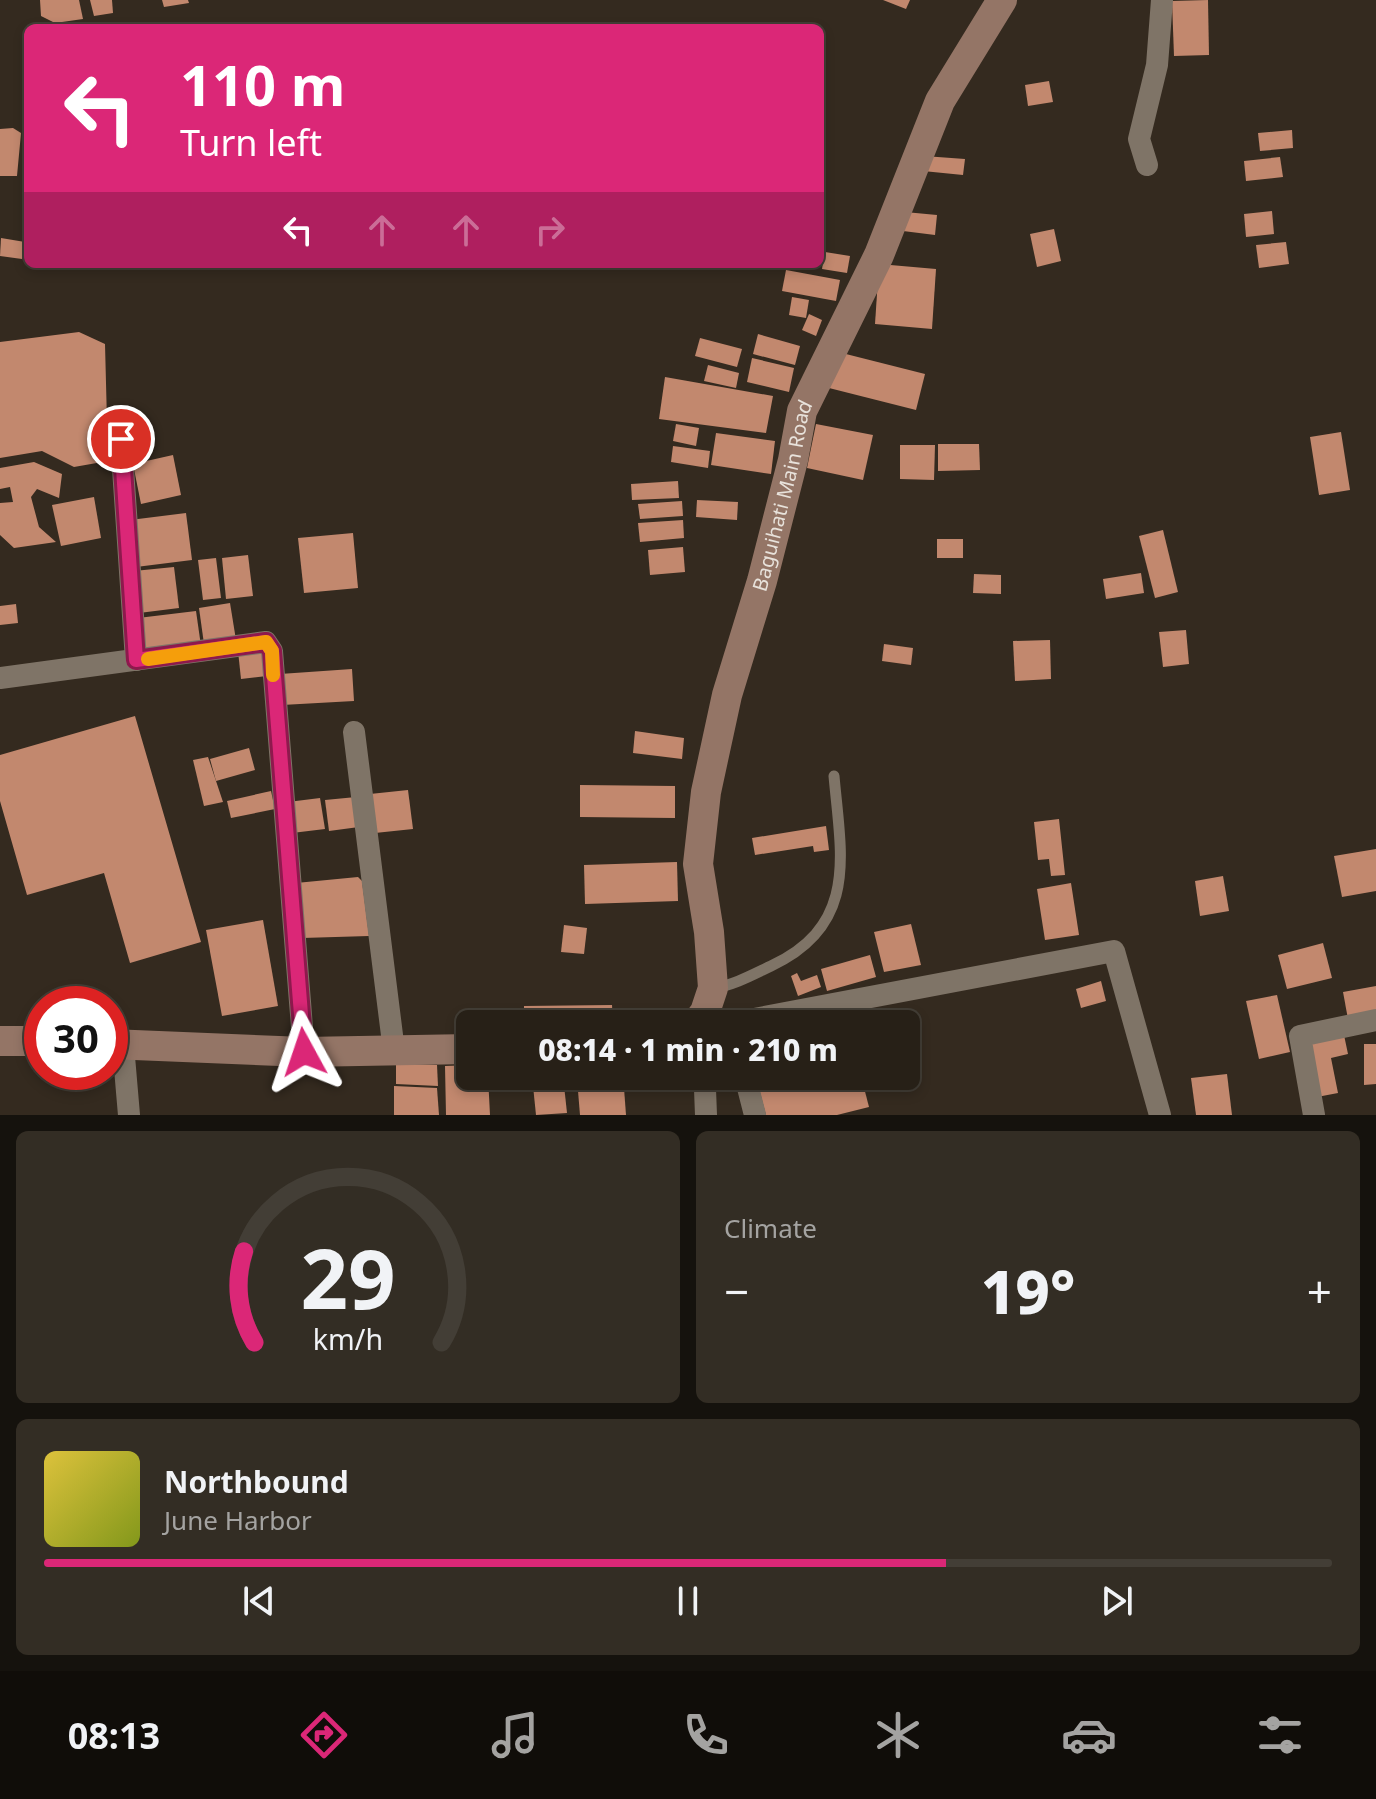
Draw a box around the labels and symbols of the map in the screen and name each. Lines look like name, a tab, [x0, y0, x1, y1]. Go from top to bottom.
street label: Baguihati Main Road	[746, 395, 818, 594]
pin	[87, 405, 155, 473]
speed limit sign: 30	[24, 986, 128, 1090]
position arrow	[262, 1010, 346, 1094]

